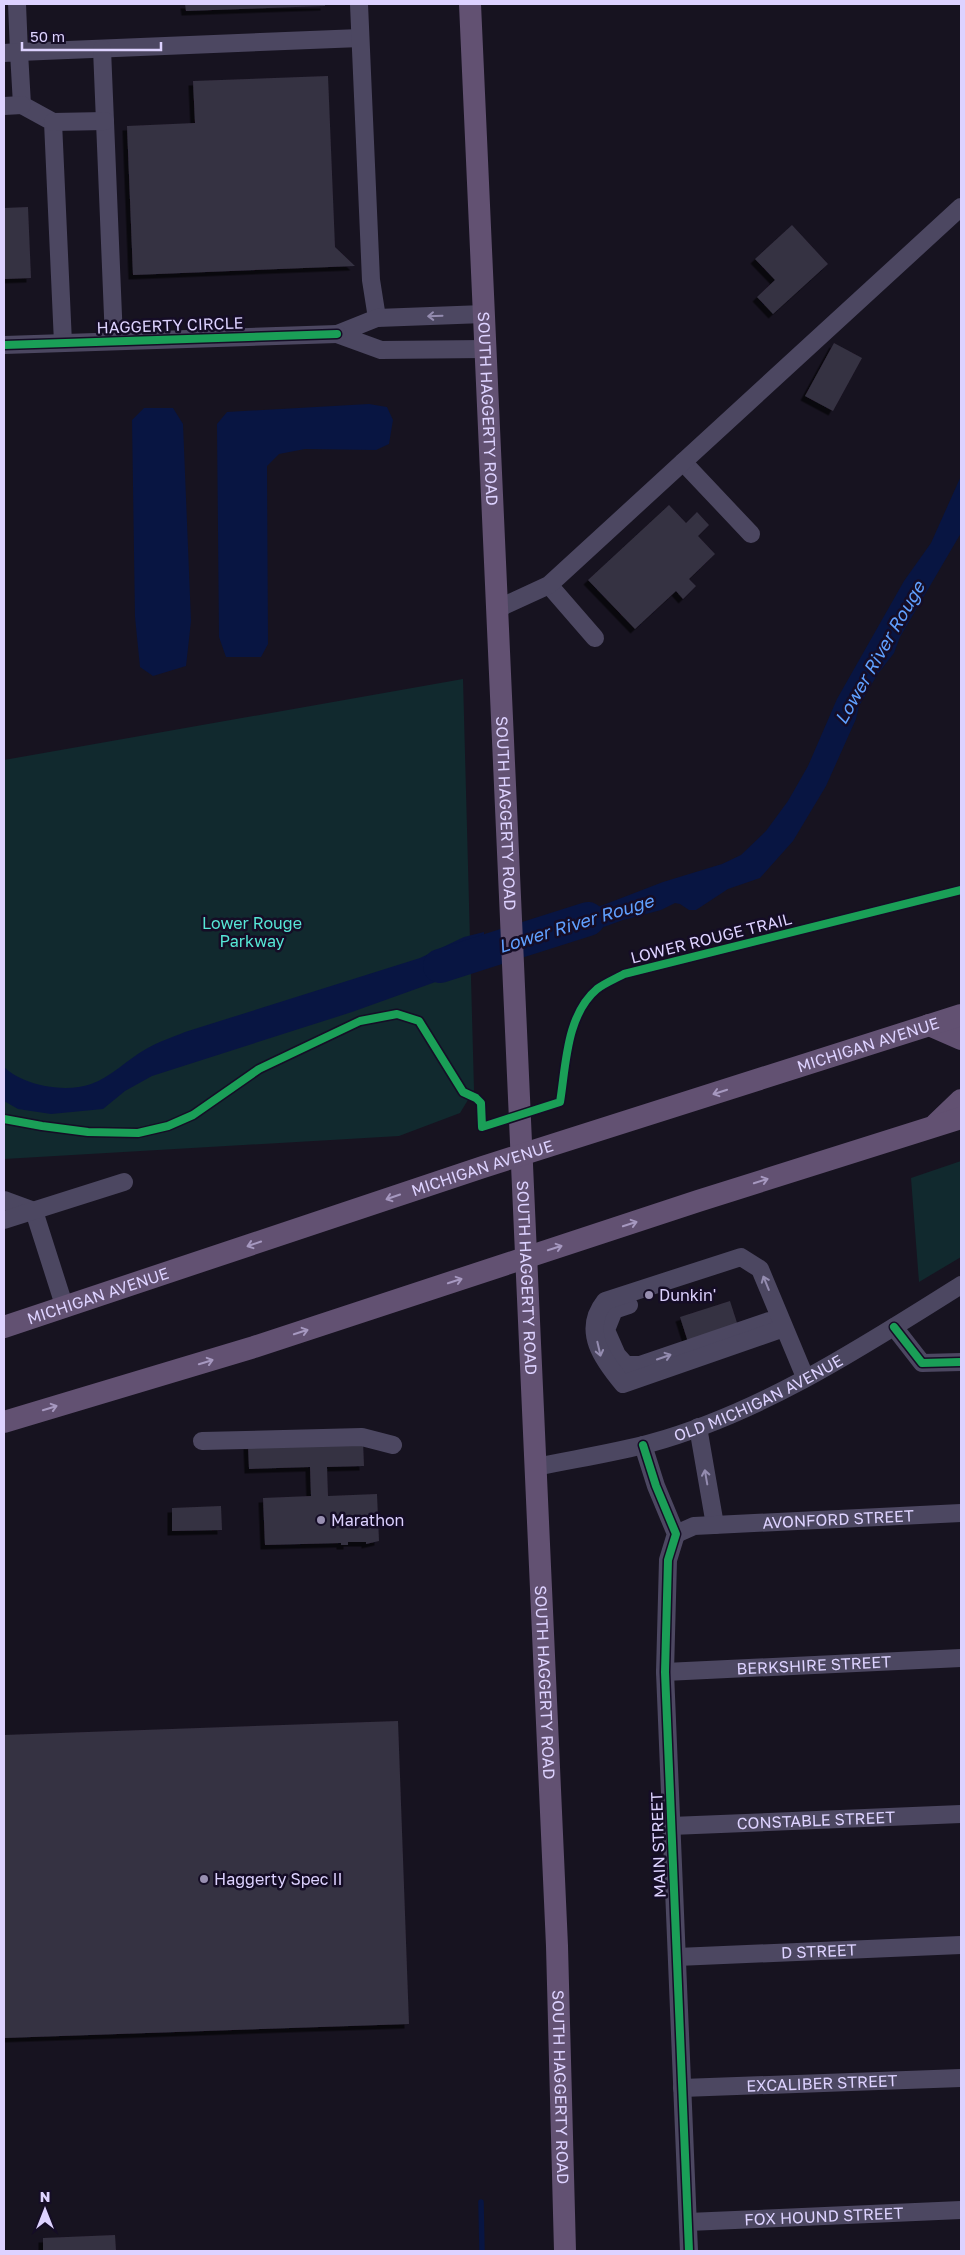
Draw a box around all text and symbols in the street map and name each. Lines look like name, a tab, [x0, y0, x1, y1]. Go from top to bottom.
scale bar	[22, 20, 161, 52]
text: 50 m	[30, 27, 65, 45]
one-way arrow	[427, 311, 444, 321]
street label: SOUTH HAGGERTY ROAD	[474, 311, 502, 506]
street label: HAGGERTY CIRCLE	[96, 312, 244, 338]
water label: Lower River Rouge	[829, 576, 930, 728]
street label: SOUTH HAGGERTY ROAD	[492, 716, 521, 911]
water label: Lower River Rouge	[495, 889, 657, 957]
street label: LOWER ROUGE TRAIL	[628, 908, 794, 968]
park label: Lower Rouge Parkway	[202, 913, 302, 951]
street label: MICHIGAN AVENUE	[794, 1013, 942, 1077]
one-way arrow	[713, 1087, 729, 1097]
street label: MICHIGAN AVENUE	[409, 1135, 556, 1200]
one-way arrow	[752, 1176, 768, 1186]
street label: SOUTH HAGGERTY ROAD	[513, 1180, 541, 1375]
one-way arrow	[386, 1193, 401, 1202]
one-way arrow	[621, 1218, 637, 1228]
one-way arrow	[247, 1240, 262, 1249]
one-way arrow	[547, 1243, 563, 1253]
street label: MICHIGAN AVENUE	[24, 1263, 171, 1329]
one-way arrow	[447, 1276, 463, 1286]
one-way arrow	[761, 1276, 770, 1291]
place label: Dunkin'	[659, 1285, 716, 1305]
marker: Dunkin'	[643, 1289, 655, 1301]
one-way arrow	[292, 1327, 308, 1336]
one-way arrow	[595, 1341, 604, 1357]
street label: OLD MICHIGAN AVENUE	[671, 1350, 846, 1446]
one-way arrow	[656, 1351, 672, 1361]
one-way arrow	[198, 1356, 214, 1366]
one-way arrow	[42, 1402, 58, 1412]
one-way arrow	[701, 1469, 711, 1485]
street label: AVONFORD STREET	[762, 1505, 914, 1533]
place label: Marathon	[331, 1510, 404, 1530]
marker: Marathon	[315, 1514, 327, 1526]
street label: SOUTH HAGGERTY ROAD	[531, 1585, 560, 1780]
street label: BERKSHIRE STREET	[736, 1651, 892, 1679]
street label: MAIN STREET	[646, 1792, 670, 1898]
street label: CONSTABLE STREET	[736, 1807, 896, 1833]
place label: Haggerty Spec II	[214, 1869, 343, 1889]
marker: Haggerty Spec II	[198, 1873, 210, 1885]
street label: D STREET	[781, 1939, 857, 1963]
street label: SOUTH HAGGERTY ROAD	[548, 1989, 573, 2185]
street label: EXCALIBER STREET	[746, 2070, 898, 2096]
north arrow	[20, 2185, 70, 2235]
text: N	[40, 2188, 50, 2205]
street label: FOX HOUND STREET	[744, 2203, 904, 2230]

